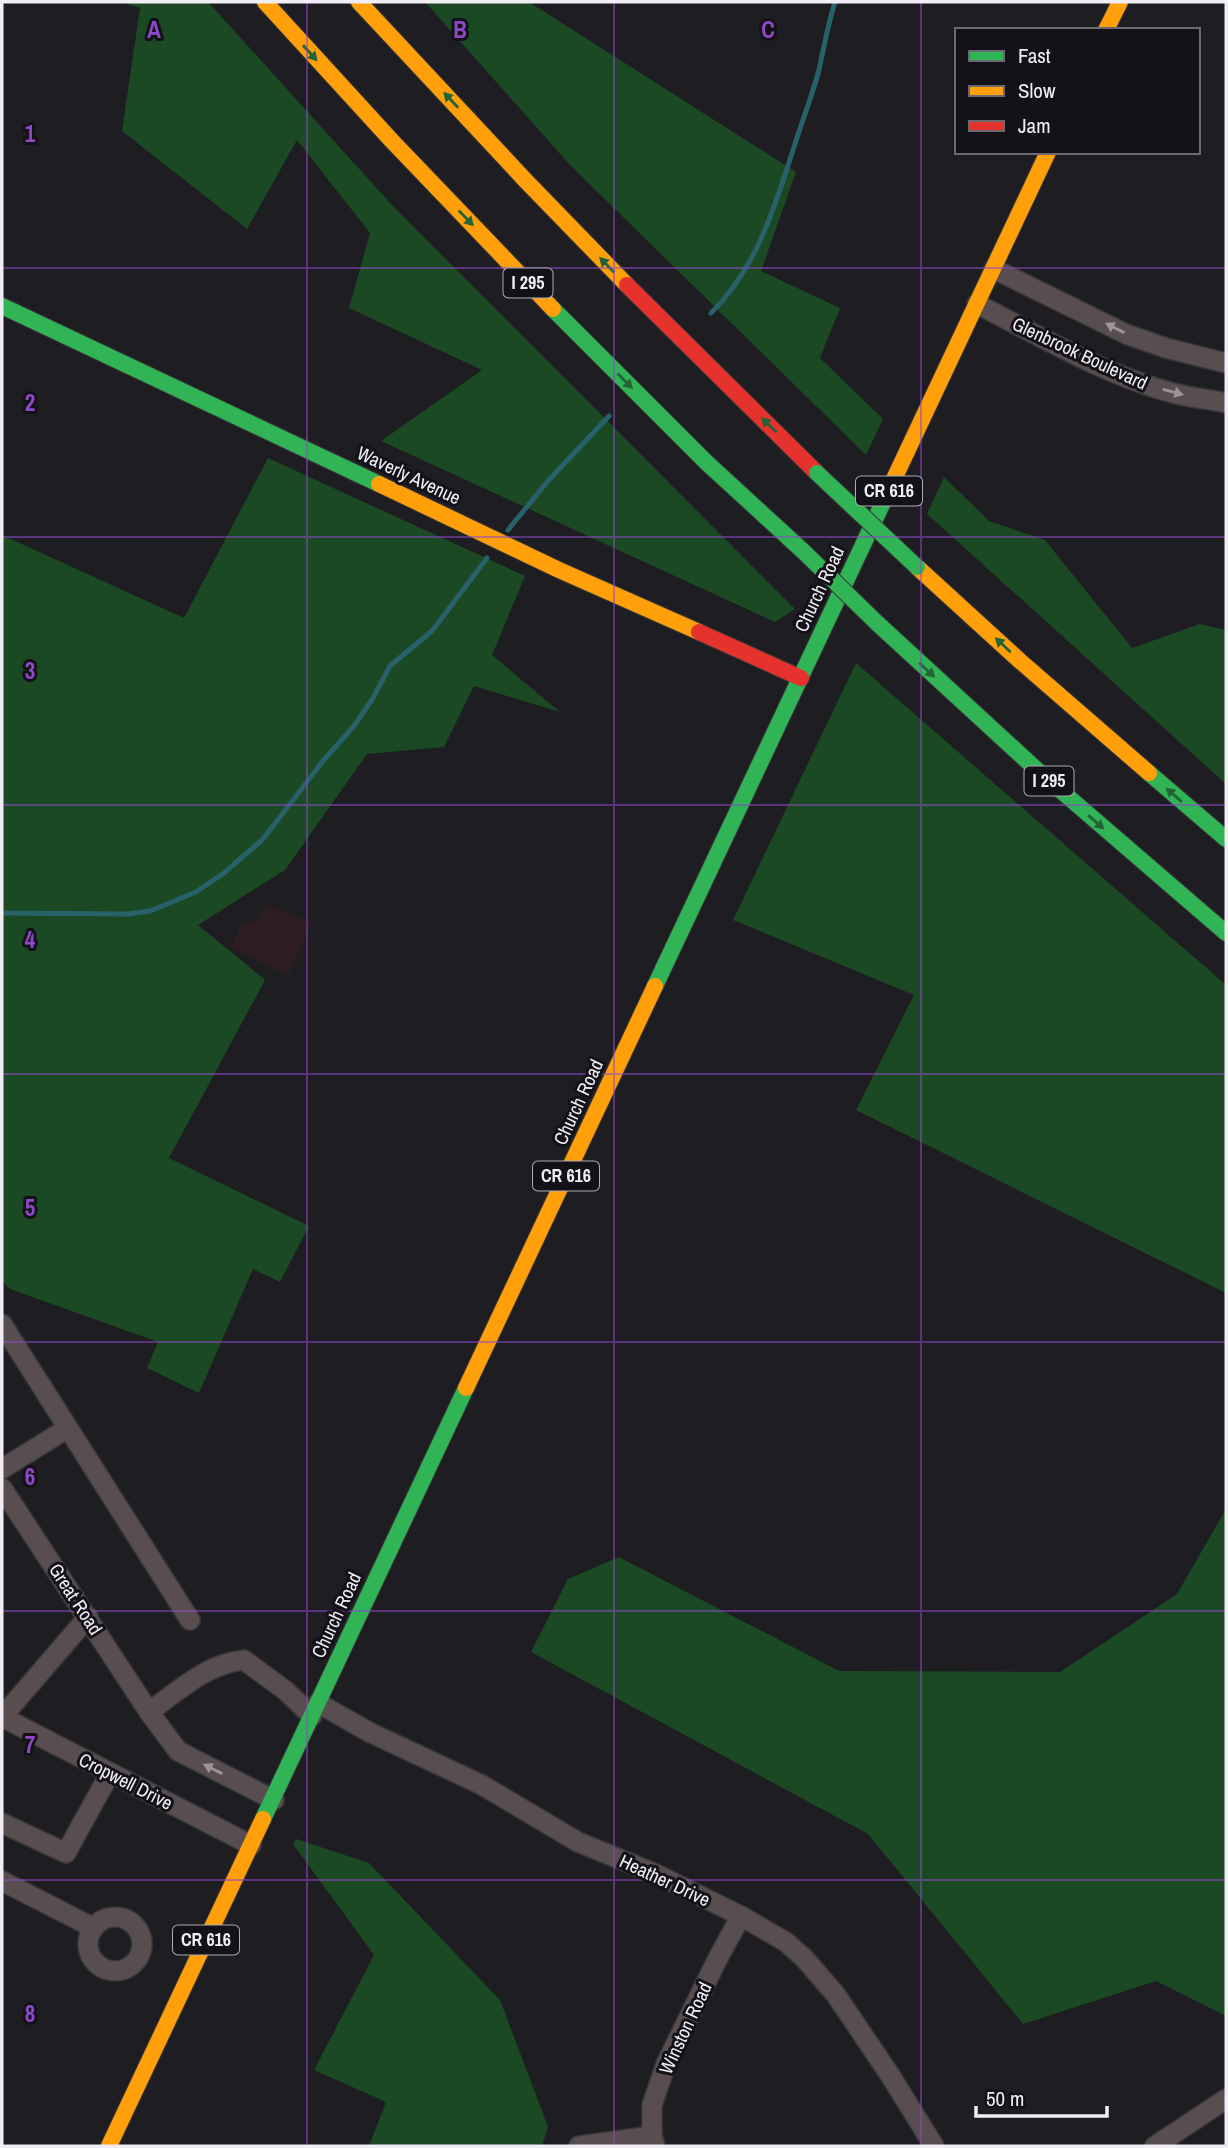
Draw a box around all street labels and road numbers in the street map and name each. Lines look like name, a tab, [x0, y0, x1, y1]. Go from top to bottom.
road number: I 295	[504, 268, 552, 298]
street label: Glenbrook Boulevard	[1008, 310, 1152, 396]
street label: Waverly Avenue	[353, 440, 465, 510]
road number: CR 616	[856, 476, 922, 505]
street label: Church Road	[788, 542, 850, 636]
road number: I 295	[1024, 766, 1074, 796]
street label: Church Road	[547, 1055, 609, 1149]
road number: CR 616	[533, 1162, 599, 1190]
street label: Great Road	[43, 1558, 109, 1640]
street label: Church Road	[305, 1568, 367, 1662]
street label: Cropwell Drive	[75, 1746, 177, 1816]
street label: Heather Drive	[616, 1848, 714, 1912]
road number: CR 616	[173, 1926, 239, 1954]
street label: Winston Road	[652, 1978, 718, 2078]

